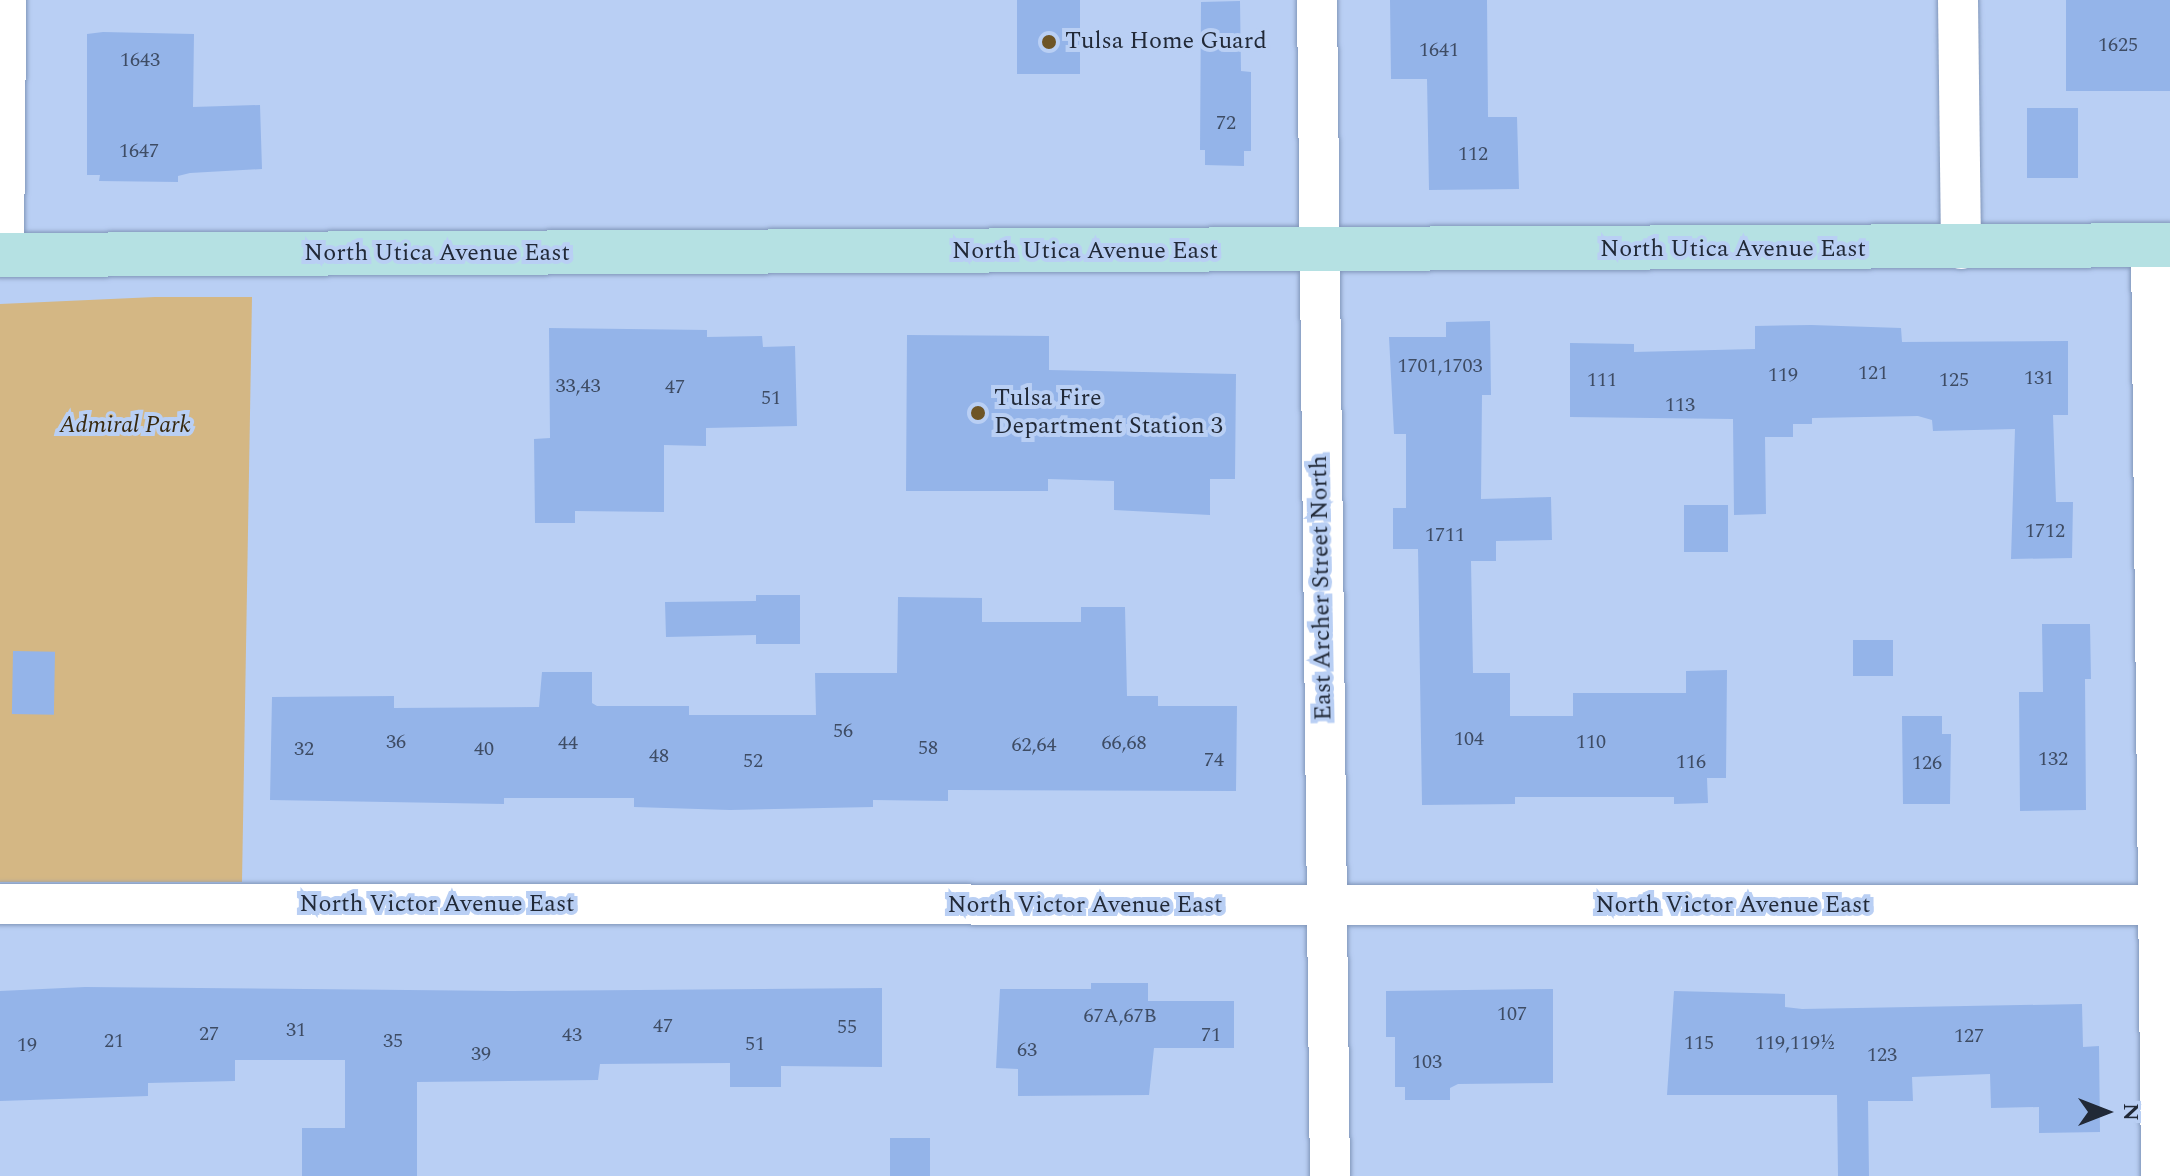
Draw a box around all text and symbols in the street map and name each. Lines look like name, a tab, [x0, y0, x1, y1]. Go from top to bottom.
place label: Tulsa Home Guard	[1065, 28, 1267, 56]
marker: Tulsa Home Guard	[1040, 33, 1058, 51]
house number: 1625	[2098, 33, 2138, 57]
house number: 1641	[1419, 38, 1459, 62]
house number: 1643	[120, 48, 160, 72]
house number: 72	[1216, 111, 1236, 135]
house number: 1647	[119, 139, 159, 163]
house number: 112	[1458, 142, 1488, 166]
street label: North Utica Avenue East	[1600, 236, 1866, 264]
street label: North Utica Avenue East	[952, 238, 1218, 266]
street label: North Utica Avenue East	[304, 240, 570, 268]
house number: 1701,1703	[1398, 354, 1482, 378]
house number: 121	[1858, 361, 1888, 385]
house number: 119	[1768, 363, 1798, 387]
house number: 131	[2024, 366, 2054, 390]
house number: 111	[1587, 368, 1617, 392]
house number: 125	[1939, 368, 1969, 392]
house number: 33,43	[556, 374, 600, 398]
house number: 47	[665, 375, 685, 399]
place label: Tulsa Fire Department Station 3	[994, 385, 1223, 441]
house number: 51	[761, 386, 781, 410]
house number: 113	[1665, 393, 1695, 417]
marker: Tulsa Fire Department Station 3	[969, 404, 987, 422]
park label: Admiral Park	[59, 412, 191, 440]
street label: East Archer Street North	[1305, 455, 1339, 721]
house number: 1712	[2025, 519, 2065, 543]
house number: 1711	[1425, 523, 1465, 547]
house number: 56	[833, 719, 853, 743]
house number: 104	[1454, 727, 1484, 751]
house number: 36	[386, 730, 406, 754]
house number: 110	[1576, 730, 1606, 754]
house number: 44	[558, 731, 578, 755]
house number: 66,68	[1102, 731, 1146, 755]
house number: 62,64	[1012, 733, 1056, 757]
house number: 58	[918, 736, 938, 760]
house number: 32	[294, 737, 314, 761]
house number: 40	[474, 737, 494, 761]
house number: 48	[649, 744, 669, 768]
house number: 132	[2038, 747, 2068, 771]
house number: 74	[1204, 748, 1224, 772]
house number: 52	[743, 749, 763, 773]
house number: 116	[1676, 750, 1706, 774]
house number: 126	[1912, 751, 1942, 775]
street label: North Victor Avenue East	[299, 891, 575, 919]
street label: North Victor Avenue East	[947, 892, 1223, 920]
street label: North Victor Avenue East	[1595, 892, 1871, 920]
house number: 107	[1497, 1002, 1527, 1026]
house number: 67A,67B	[1083, 1004, 1157, 1028]
house number: 47	[653, 1014, 673, 1038]
house number: 55	[837, 1015, 857, 1039]
house number: 31	[286, 1018, 306, 1042]
house number: 27	[199, 1022, 219, 1046]
house number: 43	[562, 1023, 582, 1047]
house number: 71	[1201, 1023, 1221, 1047]
house number: 127	[1954, 1024, 1984, 1048]
house number: 21	[104, 1029, 124, 1053]
house number: 35	[383, 1029, 403, 1053]
house number: 115	[1684, 1031, 1714, 1055]
house number: 119,119½	[1755, 1031, 1835, 1055]
house number: 51	[745, 1032, 765, 1056]
house number: 19	[17, 1033, 37, 1057]
house number: 63	[1017, 1038, 1037, 1062]
house number: 39	[471, 1042, 491, 1066]
house number: 123	[1867, 1043, 1897, 1067]
house number: 103	[1412, 1050, 1442, 1074]
north arrow	[2066, 1072, 2146, 1152]
text: N	[2114, 1103, 2147, 1121]

